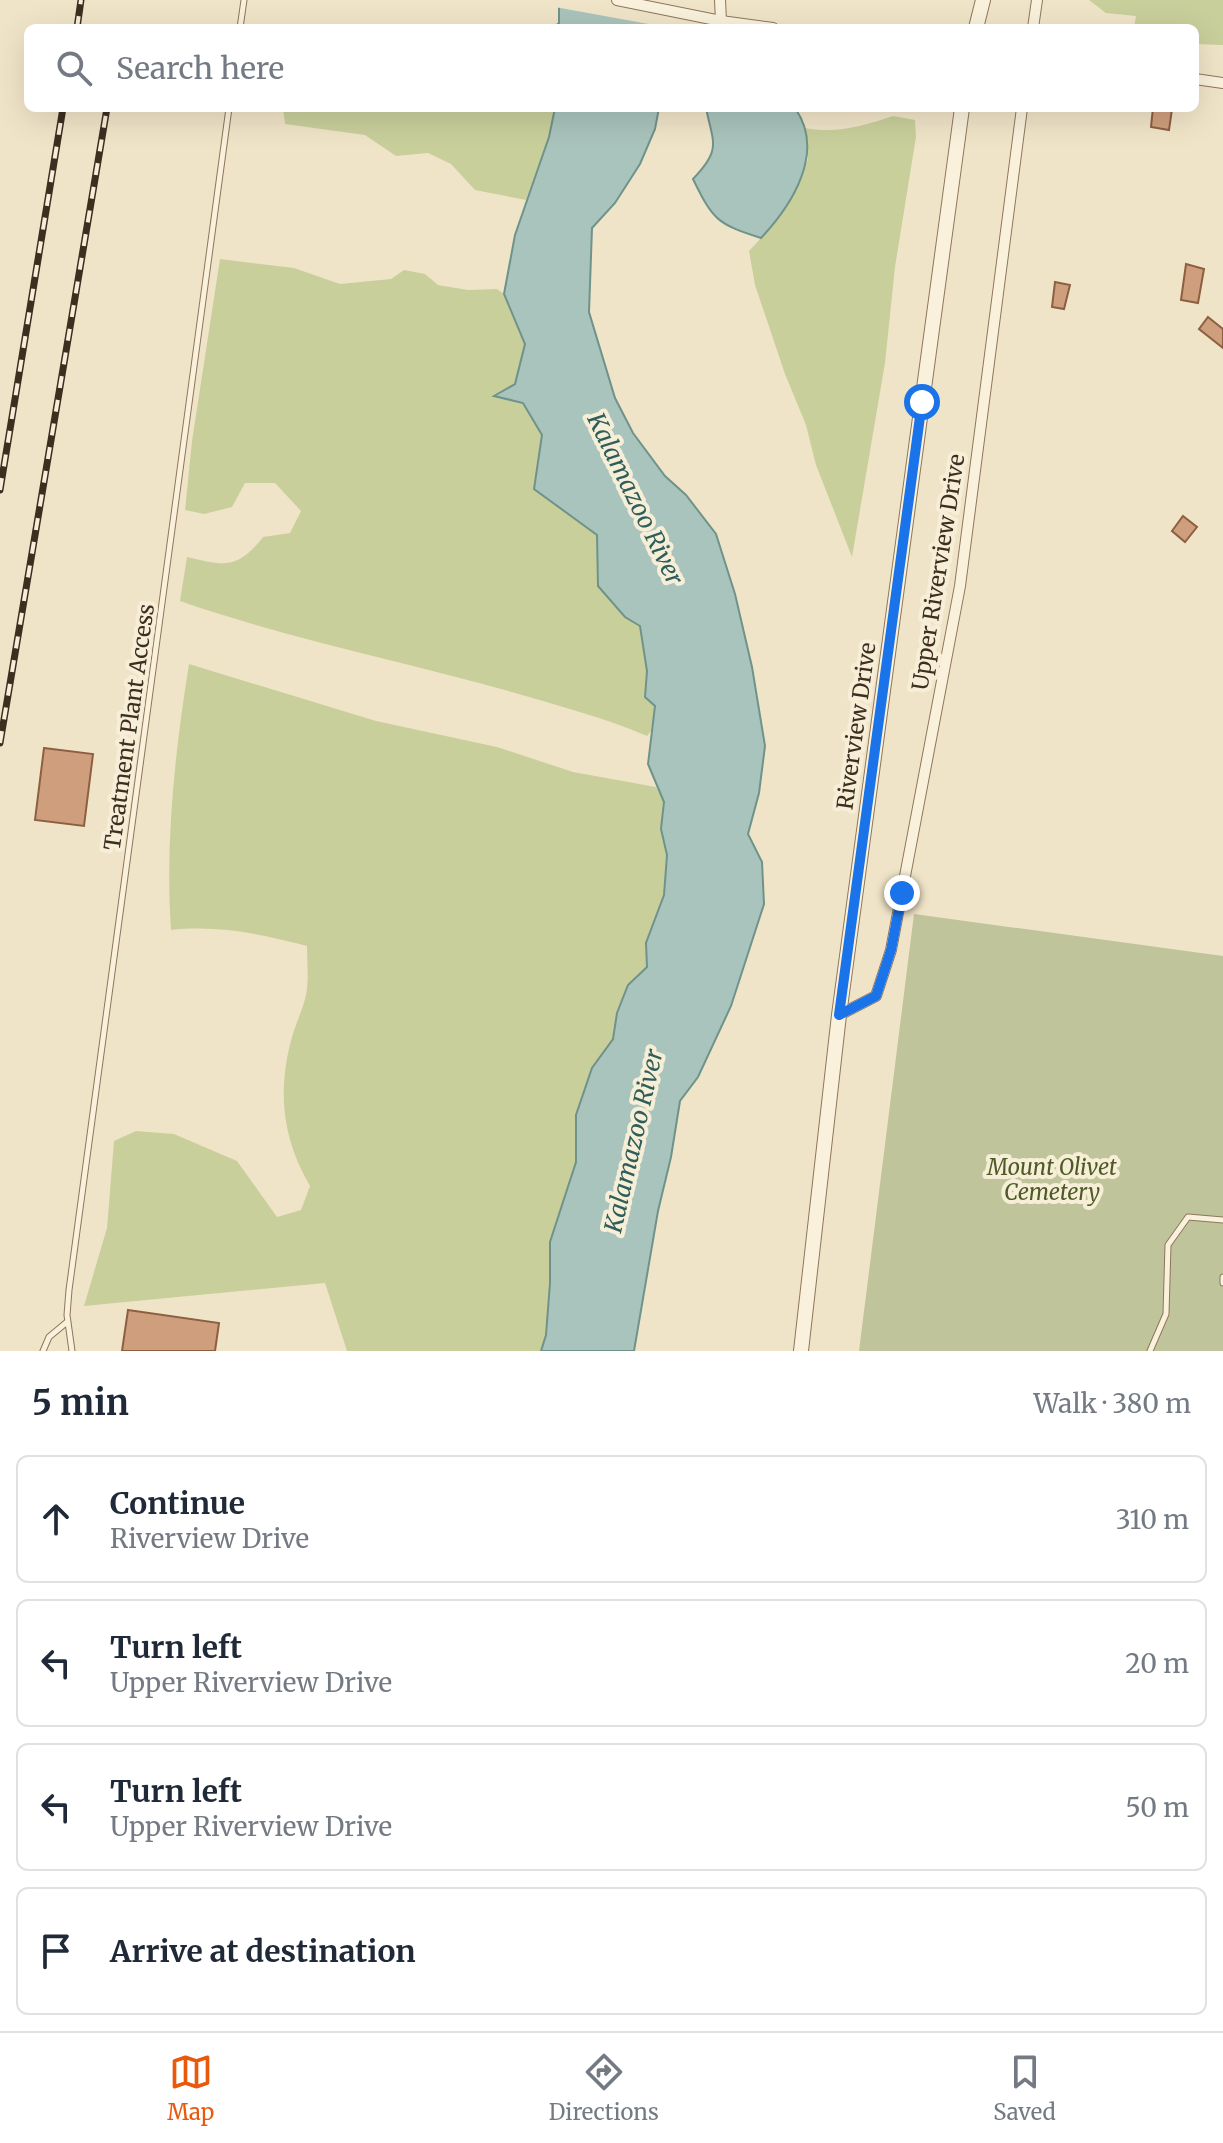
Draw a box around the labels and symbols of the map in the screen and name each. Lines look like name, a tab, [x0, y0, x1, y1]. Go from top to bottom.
route start	[904, 384, 940, 420]
water label: Kalamazoo River	[580, 407, 691, 591]
street label: Upper Riverview Drive	[905, 452, 971, 692]
street label: Treatment Plant Access	[98, 602, 160, 852]
street label: Riverview Drive	[830, 641, 882, 811]
route end	[884, 875, 920, 911]
water label: Kalamazoo River	[597, 1045, 670, 1237]
park label: Mount Olivet Cemetery	[986, 1153, 1117, 1206]

